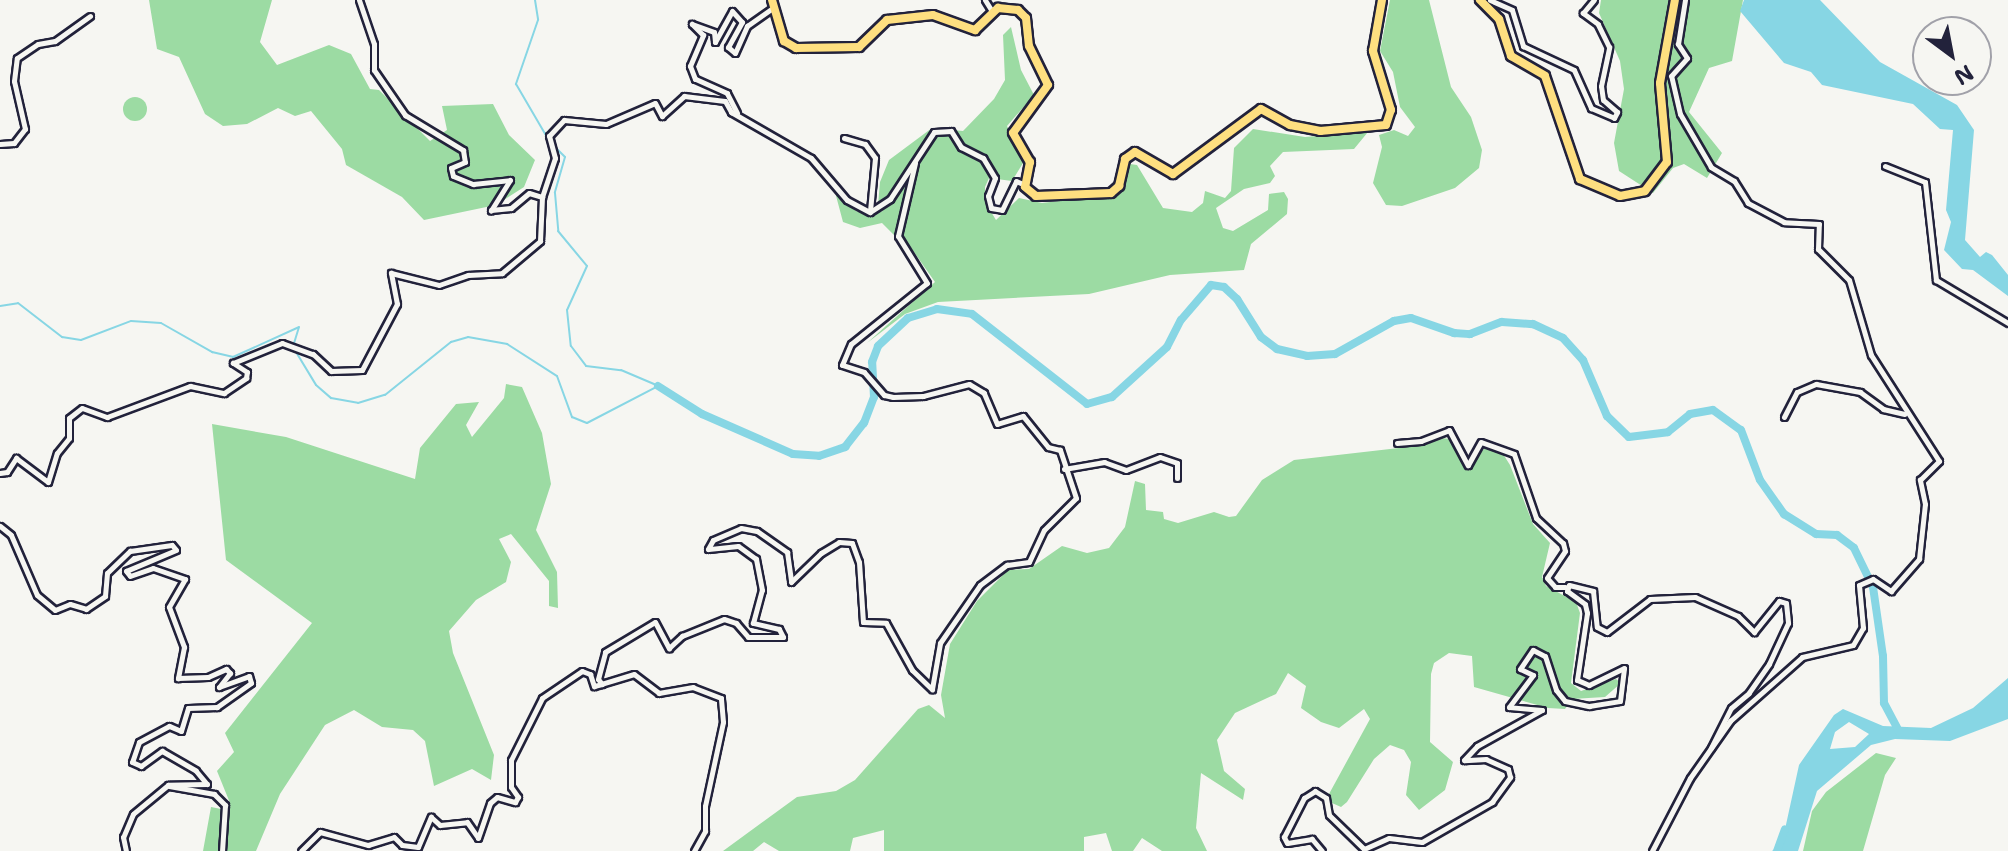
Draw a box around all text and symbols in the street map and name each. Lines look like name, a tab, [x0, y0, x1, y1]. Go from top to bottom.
north arrow	[1912, 16, 1992, 96]
text: N	[1949, 58, 1979, 92]

